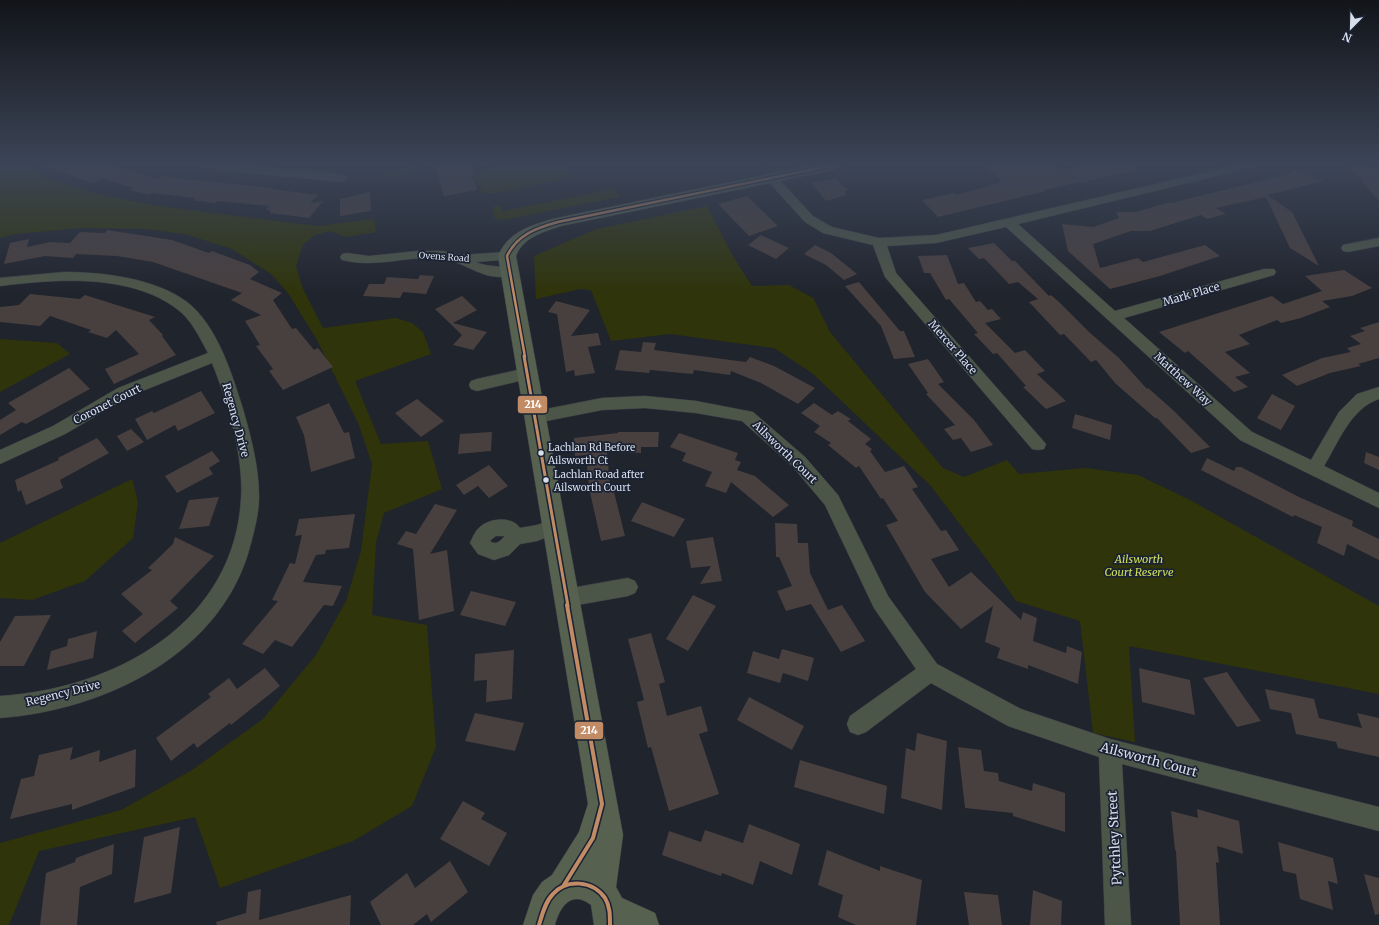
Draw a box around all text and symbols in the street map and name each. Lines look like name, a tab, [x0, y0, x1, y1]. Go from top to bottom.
north arrow	[1331, 8, 1371, 48]
text: N	[1340, 29, 1354, 45]
street label: Ovens Road	[418, 249, 470, 264]
street label: Mark Place	[1161, 279, 1221, 309]
street label: Mercer Place	[926, 317, 981, 377]
street label: Matthew Way	[1151, 349, 1215, 409]
street label: Coronet Court	[71, 381, 144, 427]
street label: Regency Drive	[219, 381, 253, 459]
line badge: 214	[517, 395, 548, 414]
text: 214	[524, 397, 542, 411]
street label: Ailsworth Court	[749, 417, 821, 487]
place label: Lachlan Rd Before Ailsworth Ct	[547, 441, 635, 467]
marker: Lachlan Rd Before Ailsworth Ct	[536, 448, 546, 458]
place label: Lachlan Road after Ailsworth Court	[553, 468, 645, 494]
marker: Lachlan Road after Ailsworth Court	[541, 475, 551, 485]
park label: Ailsworth Court Reserve	[1104, 552, 1174, 579]
street label: Regency Drive	[24, 677, 102, 709]
line badge: 214	[574, 721, 604, 740]
text: 214	[580, 723, 598, 737]
street label: Ailsworth Court	[1098, 738, 1199, 781]
street label: Pytchley Street	[1104, 790, 1125, 886]

